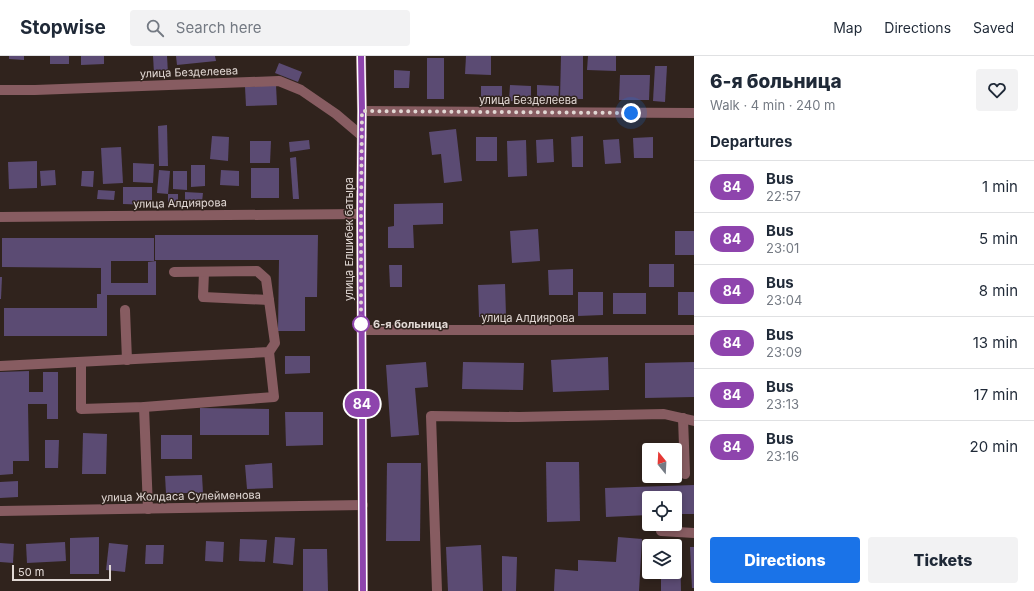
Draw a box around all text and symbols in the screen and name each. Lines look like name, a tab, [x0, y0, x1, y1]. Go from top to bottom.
search box	[130, 10, 410, 46]
text: Stopwise	[20, 16, 106, 39]
icon: search	[144, 17, 166, 39]
text: Search here	[176, 18, 262, 37]
text: Map	[833, 19, 862, 36]
text: Directions	[884, 19, 951, 36]
text: Saved	[973, 19, 1014, 36]
street label: улица Безделеева	[140, 63, 238, 81]
button: heart	[976, 69, 1018, 111]
text: 6-я больница	[710, 70, 842, 93]
street label: улица Безделеева	[479, 93, 577, 107]
text: Walk · 4 min · 240 m	[710, 97, 836, 113]
your location	[621, 103, 641, 123]
text: Departures	[710, 132, 792, 151]
text: Bus	[766, 169, 794, 188]
street label: улица Елшибек батыра	[342, 177, 356, 301]
text: 1 min	[982, 177, 1018, 196]
text: 84	[723, 178, 741, 195]
text: 22:57	[766, 188, 801, 204]
street label: улица Алдиярова	[133, 195, 227, 211]
text: Bus	[766, 221, 794, 240]
text: 5 min	[979, 229, 1018, 248]
text: 84	[723, 230, 741, 247]
text: 23:01	[766, 240, 799, 256]
text: Bus	[766, 273, 794, 292]
text: 8 min	[979, 281, 1018, 300]
text: 84	[723, 282, 741, 299]
text: 23:04	[766, 292, 802, 308]
street label: улица Алдиярова	[481, 311, 575, 325]
marker: 6-я больница	[352, 315, 370, 333]
place label: 6-я больница	[373, 317, 448, 331]
text: Bus	[766, 325, 794, 344]
text: 13 min	[973, 333, 1018, 352]
text: 84	[723, 334, 741, 351]
text: 23:09	[766, 344, 802, 360]
text: Bus	[766, 377, 794, 396]
text: 17 min	[974, 385, 1018, 404]
text: 84	[723, 386, 741, 403]
line badge: 84	[344, 391, 380, 417]
text: 84	[353, 395, 371, 412]
text: 23:13	[766, 396, 799, 412]
text: Bus	[766, 429, 794, 448]
text: 20 min	[970, 437, 1018, 456]
text: 84	[723, 438, 741, 455]
north arrow	[642, 443, 682, 483]
map controls	[642, 443, 682, 579]
text: 23:16	[766, 448, 799, 464]
street label: улица Жолдаса Сулейменова	[101, 488, 261, 504]
button: locate	[642, 491, 682, 531]
button: Directions	[710, 537, 860, 583]
button: Tickets	[868, 537, 1018, 583]
button: layers	[642, 539, 682, 579]
scale bar	[12, 563, 111, 582]
text: 50 m	[18, 565, 44, 579]

